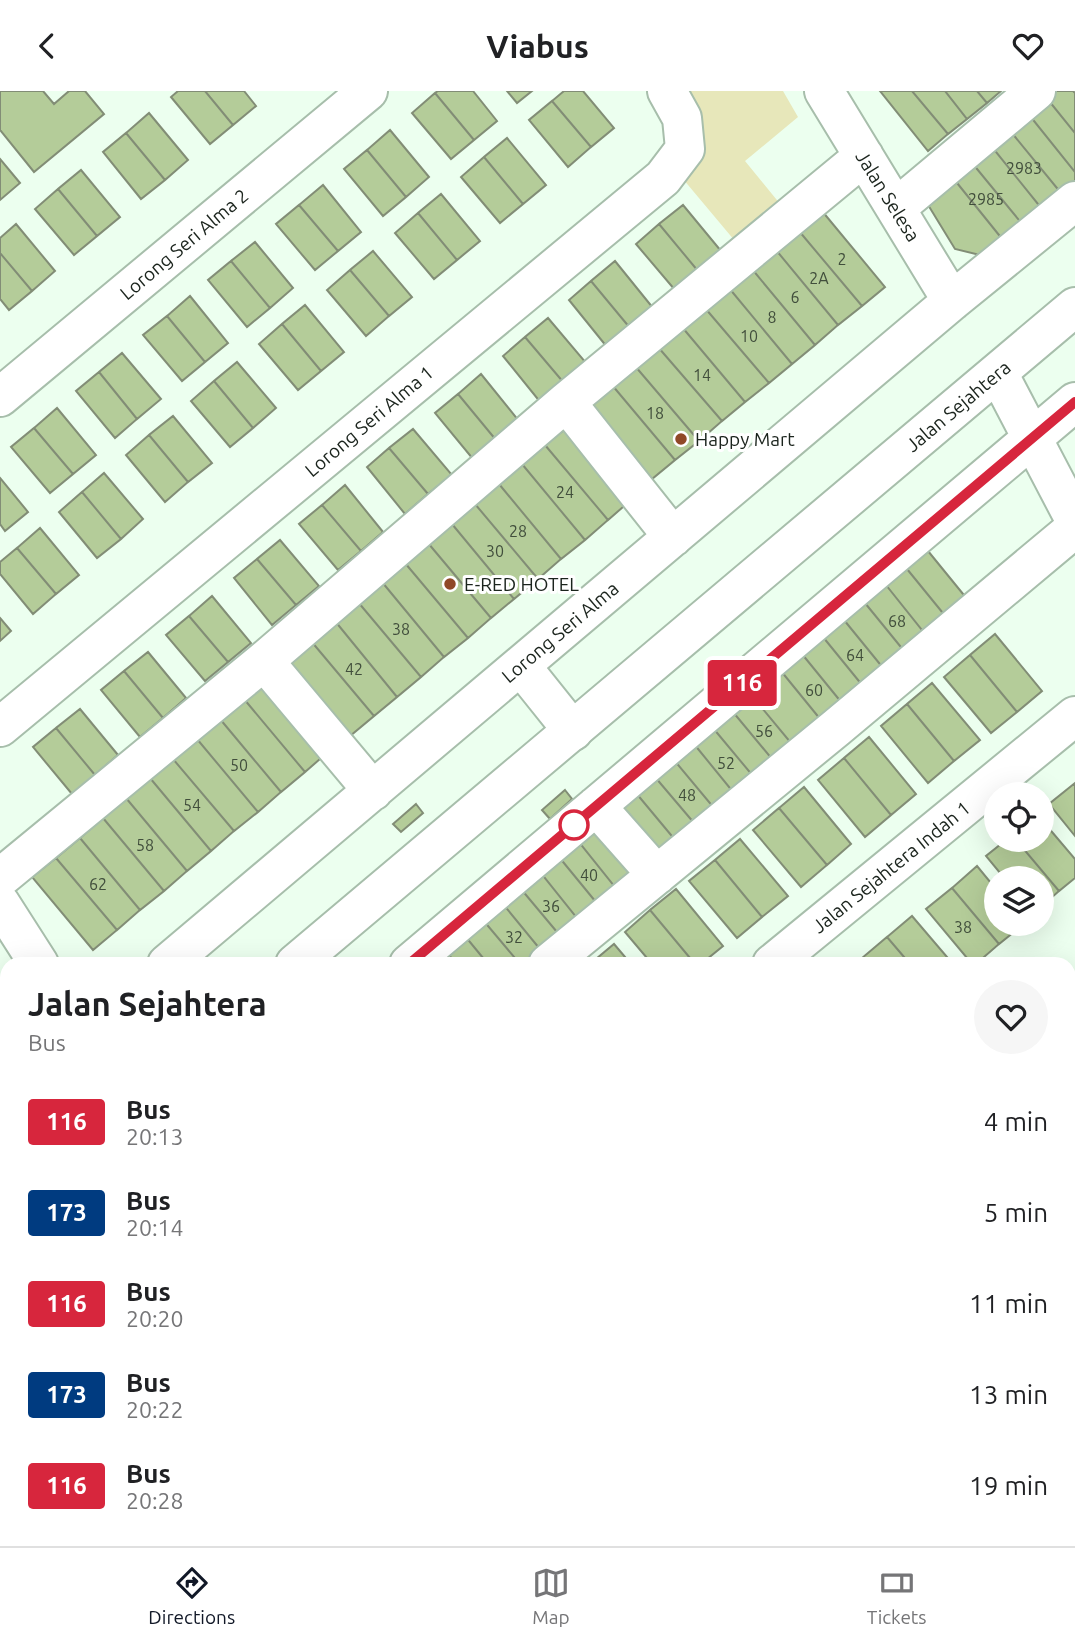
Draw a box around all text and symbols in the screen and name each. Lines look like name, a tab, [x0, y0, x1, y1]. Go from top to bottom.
icon: back	[28, 27, 66, 65]
icon: heart	[1009, 27, 1047, 65]
text: Viabus	[486, 28, 589, 64]
street label: Jalan Selesa	[851, 146, 925, 246]
house number: 2983	[1006, 159, 1042, 177]
street label: Lorong Seri Alma 2	[115, 184, 253, 304]
house number: 2985	[968, 190, 1004, 208]
house number: 2	[837, 250, 847, 268]
house number: 2A	[809, 269, 829, 287]
house number: 6	[790, 288, 800, 306]
house number: 8	[767, 308, 777, 326]
house number: 10	[740, 327, 758, 345]
street label: Jalan Sejahtera	[901, 356, 1015, 456]
street label: Lorong Seri Alma 1	[300, 361, 438, 481]
house number: 14	[693, 366, 711, 384]
house number: 18	[646, 404, 664, 422]
place label: Happy Mart	[695, 428, 795, 450]
marker: Happy Mart	[673, 431, 689, 447]
house number: 24	[556, 483, 574, 501]
house number: 28	[509, 522, 527, 540]
house number: 30	[486, 542, 504, 560]
place label: E-RED HOTEL	[464, 573, 579, 595]
marker: E-RED HOTEL	[442, 576, 458, 592]
street label: Lorong Seri Alma	[497, 577, 623, 687]
house number: 68	[888, 612, 906, 630]
house number: 38	[392, 620, 410, 638]
house number: 64	[846, 646, 864, 664]
house number: 42	[345, 660, 363, 678]
line badge: 116	[702, 660, 782, 706]
text: 116	[722, 669, 762, 696]
house number: 60	[805, 681, 823, 699]
house number: 56	[755, 722, 773, 740]
house number: 52	[717, 754, 735, 772]
house number: 50	[230, 756, 248, 774]
map controls	[984, 782, 1054, 936]
button: locate	[984, 782, 1054, 852]
house number: 48	[678, 786, 696, 804]
house number: 54	[183, 796, 201, 814]
street label: Jalan Sejahtera Indah 1	[808, 797, 974, 937]
unlabelled marker	[559, 810, 589, 840]
house number: 58	[136, 836, 154, 854]
house number: 40	[580, 866, 598, 884]
button: layers	[984, 866, 1054, 936]
house number: 62	[89, 875, 107, 893]
house number: 36	[542, 897, 560, 915]
house number: 38	[954, 918, 972, 936]
house number: 32	[505, 928, 523, 946]
button: heart	[974, 980, 1048, 1054]
text: Jalan Sejahtera	[28, 985, 267, 1022]
text: Bus	[28, 1030, 66, 1055]
text: Bus	[126, 1095, 171, 1124]
text: 4 min	[984, 1107, 1048, 1136]
text: 116	[46, 1108, 87, 1135]
text: 20:13	[126, 1124, 184, 1149]
text: Bus	[126, 1186, 171, 1215]
text: 5 min	[984, 1198, 1048, 1227]
text: 173	[46, 1199, 87, 1226]
text: 20:14	[126, 1215, 184, 1240]
text: Bus	[126, 1277, 171, 1306]
text: 11 min	[969, 1289, 1048, 1318]
text: 116	[46, 1290, 87, 1317]
text: 20:20	[126, 1306, 184, 1331]
text: Bus	[126, 1368, 171, 1397]
text: 13 min	[969, 1380, 1048, 1409]
text: 173	[46, 1381, 87, 1408]
text: 20:22	[126, 1397, 184, 1422]
text: Bus	[126, 1459, 171, 1488]
text: 19 min	[969, 1471, 1048, 1500]
text: 116	[46, 1472, 87, 1499]
text: 20:28	[126, 1488, 184, 1513]
tab: Directions	[148, 1564, 235, 1628]
tab: Map	[532, 1564, 570, 1628]
tab: Tickets	[867, 1564, 927, 1628]

